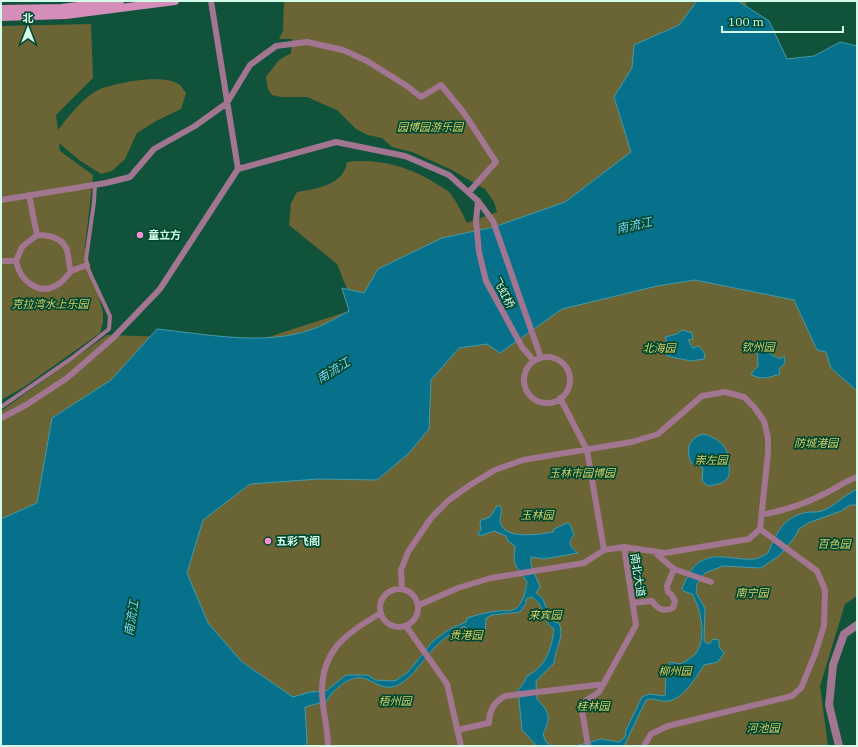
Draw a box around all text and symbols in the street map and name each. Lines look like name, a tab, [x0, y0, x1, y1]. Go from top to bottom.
north arrow	[8, 8, 48, 48]
scale bar	[722, 8, 843, 34]
text: 北	[23, 11, 34, 25]
text: 100 m	[728, 14, 764, 29]
park label: 园博园游乐园	[397, 120, 465, 134]
water label: 南流江	[615, 214, 655, 236]
place label: 童立方	[148, 228, 181, 242]
marker: 童立方	[135, 230, 145, 240]
street label: 飞虹桥	[490, 275, 518, 311]
park label: 克拉湾水上乐园	[12, 297, 90, 311]
park label: 钦州园	[742, 340, 776, 354]
park label: 北海园	[643, 341, 677, 355]
water label: 南流江	[314, 353, 354, 386]
park label: 防城港园	[794, 436, 840, 450]
park label: 崇左园	[695, 453, 729, 467]
park label: 玉林市园博园	[549, 466, 617, 480]
park label: 玉林园	[521, 508, 555, 522]
place label: 五彩飞阁	[276, 534, 320, 548]
marker: 五彩飞阁	[263, 536, 273, 546]
park label: 百色园	[818, 537, 852, 551]
street label: 南北大道	[628, 552, 648, 598]
park label: 南宁园	[736, 586, 770, 600]
water label: 南流江	[121, 597, 142, 637]
park label: 来宾园	[529, 608, 563, 622]
park label: 贵港园	[450, 628, 484, 642]
park label: 柳州园	[659, 664, 693, 678]
park label: 梧州园	[379, 694, 413, 708]
park label: 桂林园	[577, 699, 611, 713]
park label: 河池园	[747, 721, 781, 735]

